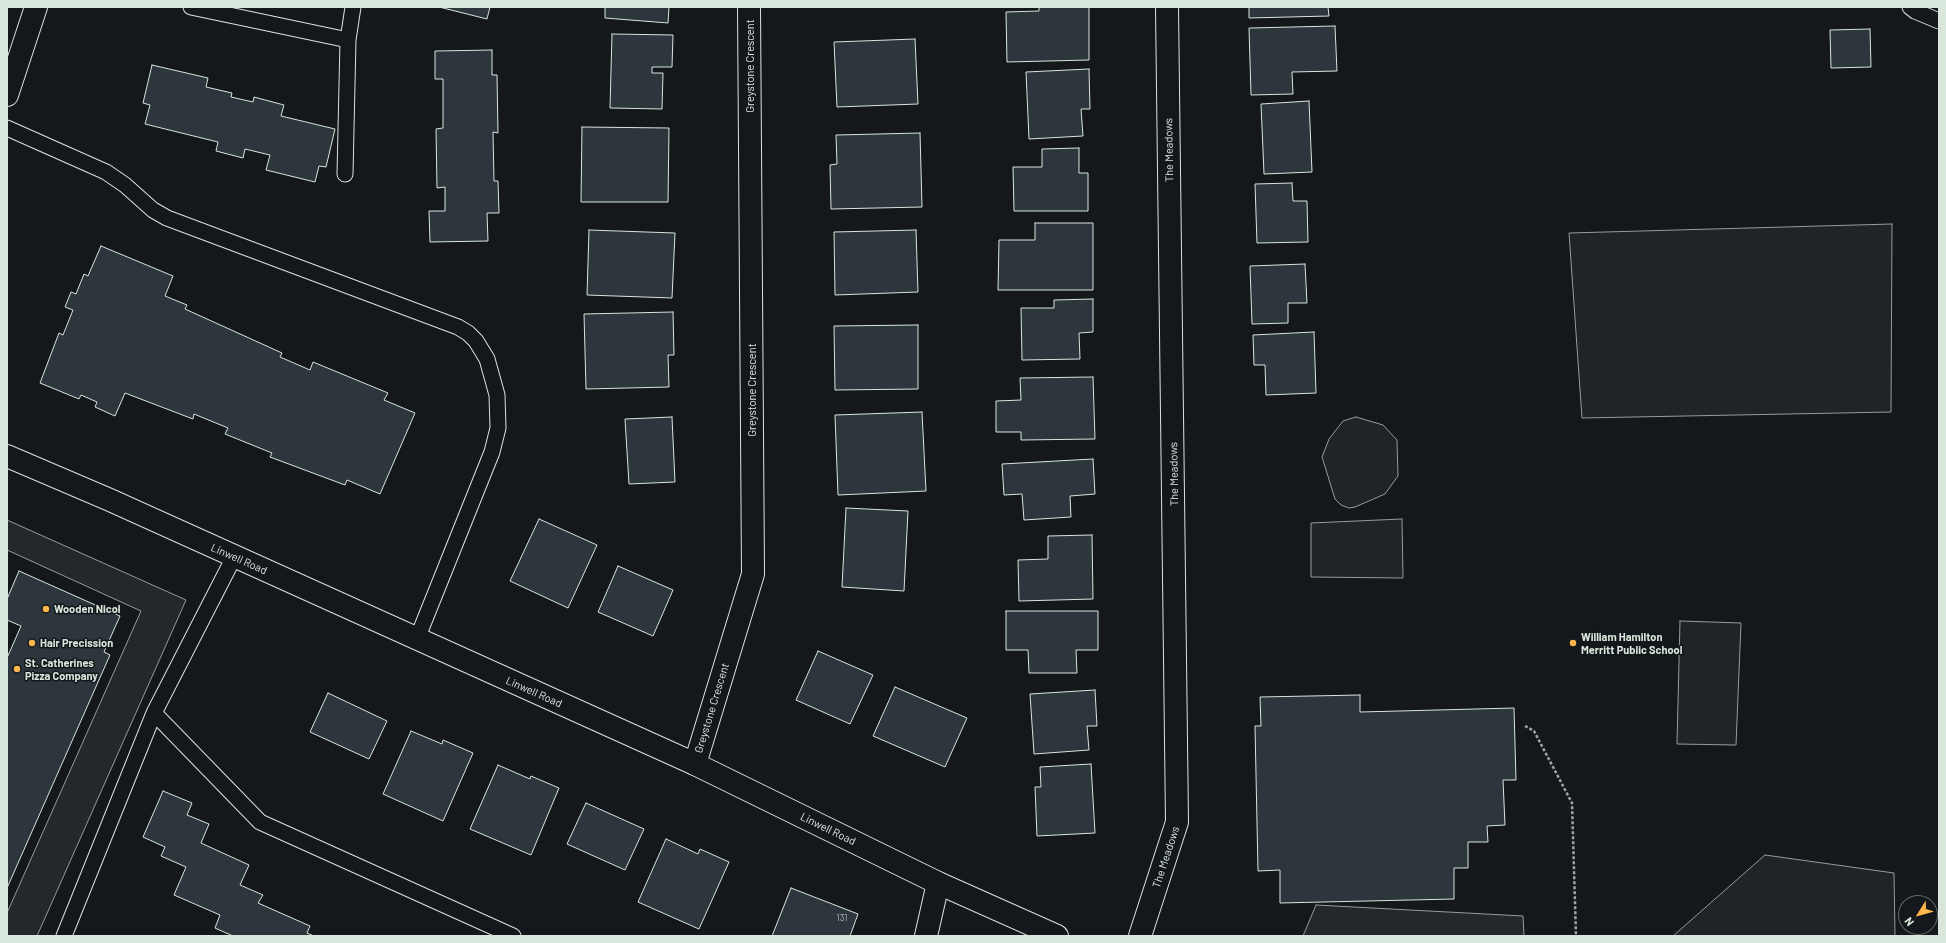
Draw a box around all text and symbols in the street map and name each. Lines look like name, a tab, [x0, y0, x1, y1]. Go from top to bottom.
street label: Greystone Crescent	[743, 19, 757, 113]
street label: The Meadows	[1162, 118, 1176, 182]
street label: Greystone Crescent	[745, 343, 759, 437]
street label: The Meadows	[1167, 442, 1181, 506]
street label: Linwell Road	[209, 541, 269, 577]
place label: Wooden Nicol	[54, 602, 120, 616]
marker: Wooden Nicol	[41, 604, 51, 614]
place label: William Hamilton Merritt Public School	[1581, 630, 1682, 656]
place label: Hair Precission	[40, 636, 113, 650]
marker: Hair Precission	[27, 638, 37, 648]
marker: William Hamilton Merritt Public School	[1568, 638, 1578, 648]
place label: St. Catherines Pizza Company	[25, 656, 98, 682]
street label: Greystone Crescent	[692, 661, 732, 755]
marker: St. Catherines Pizza Company	[12, 664, 22, 674]
street label: Linwell Road	[504, 674, 564, 710]
street label: Linwell Road	[798, 810, 858, 848]
street label: The Meadows	[1150, 824, 1182, 890]
north arrow	[1898, 895, 1938, 935]
house number: 131	[837, 913, 847, 923]
text: N	[1901, 915, 1916, 929]

